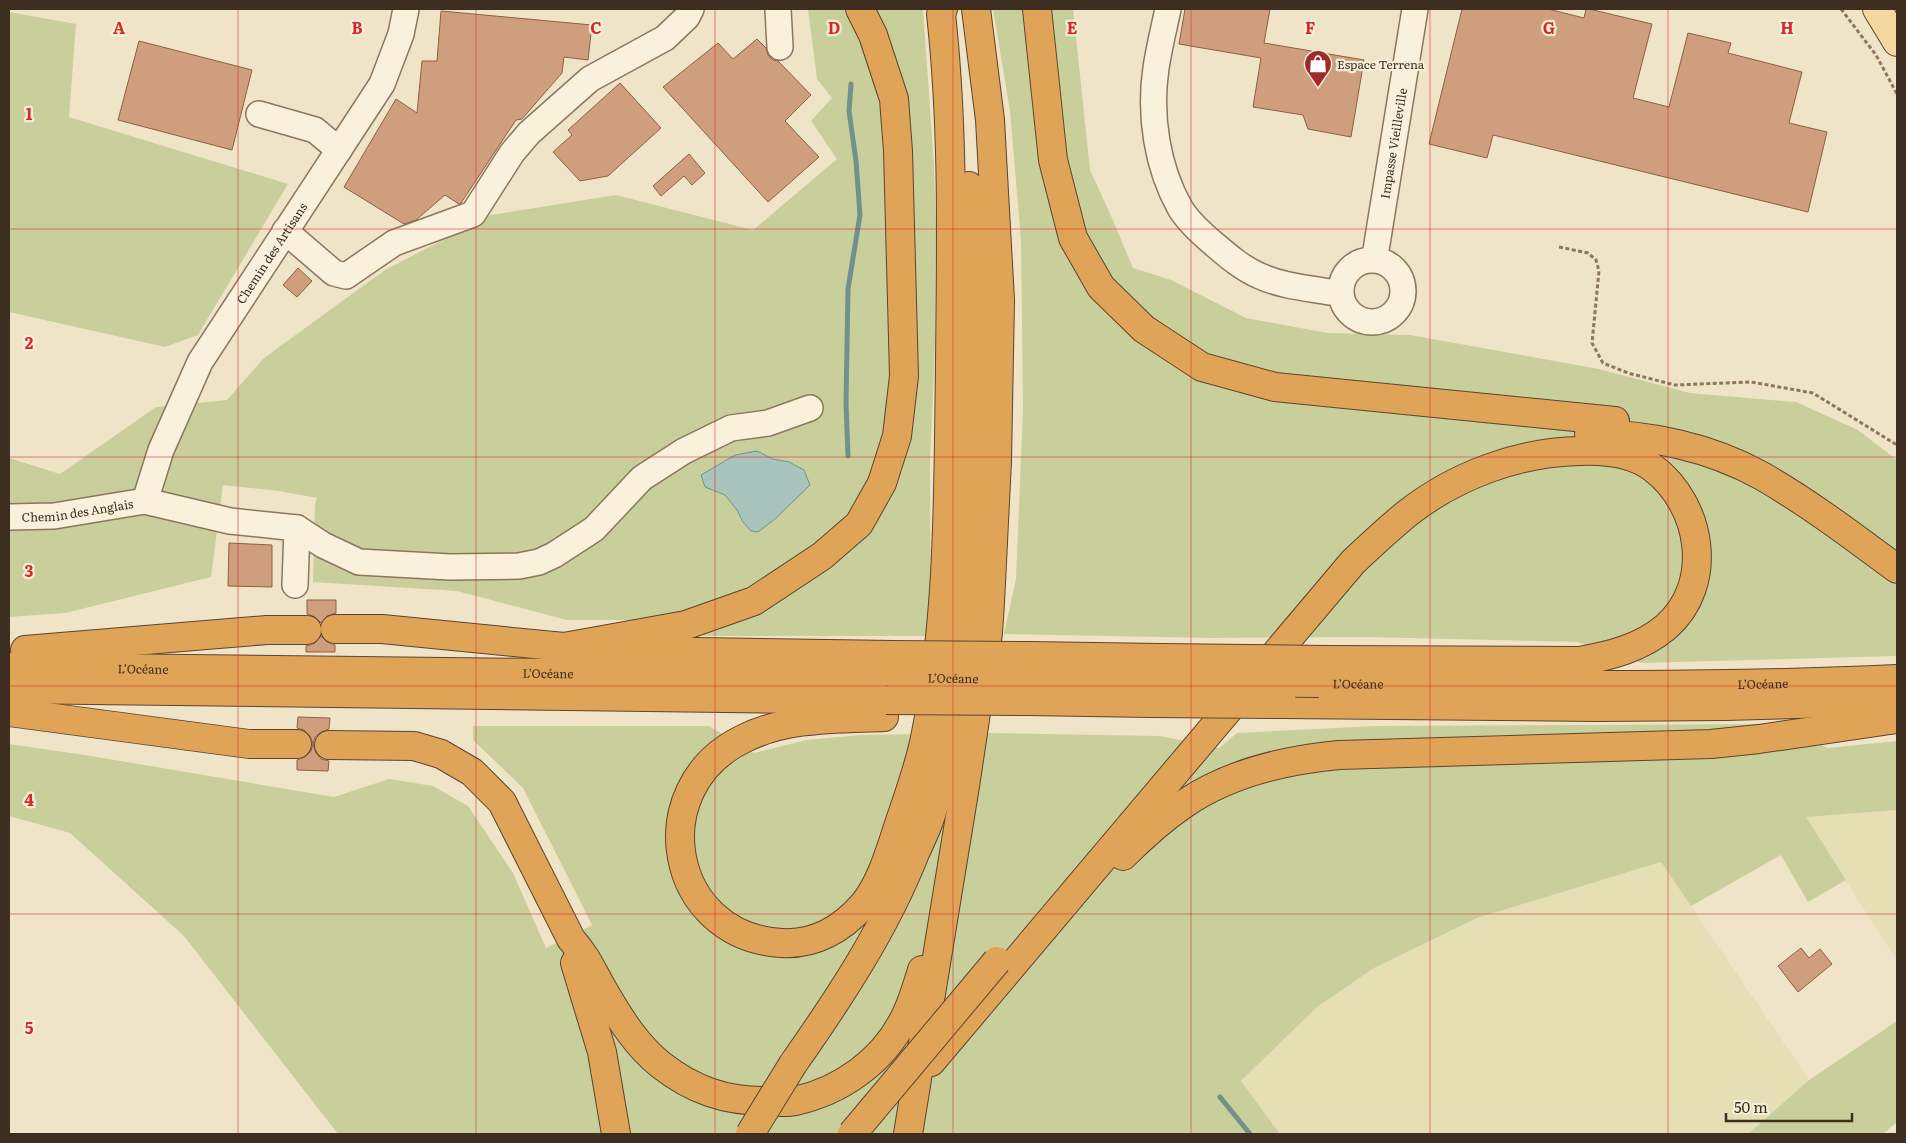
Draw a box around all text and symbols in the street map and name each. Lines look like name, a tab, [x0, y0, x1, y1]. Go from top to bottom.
text: A	[113, 15, 125, 39]
text: B	[351, 15, 363, 39]
text: C	[590, 15, 602, 39]
text: D	[828, 15, 840, 39]
text: E	[1067, 15, 1078, 39]
text: F	[1305, 15, 1315, 39]
text: G	[1543, 15, 1555, 39]
text: H	[1780, 15, 1794, 39]
shop icon: Espace Terrena	[1303, 49, 1333, 88]
place label: Espace Terrena	[1337, 55, 1425, 73]
street label: Impasse Vieilleville	[1375, 87, 1411, 200]
text: 1	[26, 101, 33, 125]
street label: Chemin des Artisans	[232, 198, 311, 307]
text: 2	[25, 330, 34, 354]
street label: Chemin des Anglais	[22, 494, 135, 526]
text: 3	[25, 558, 34, 582]
street label: L’Océane	[117, 659, 169, 678]
street label: L’Océane	[522, 664, 574, 682]
street label: L’Océane	[927, 668, 979, 687]
street label: L’Océane	[1332, 674, 1384, 693]
street label: L’Océane	[1737, 674, 1789, 693]
text: 4	[24, 787, 34, 811]
text: 5	[25, 1015, 34, 1039]
scale bar	[1726, 1090, 1852, 1122]
text: 50 m	[1734, 1095, 1768, 1118]

